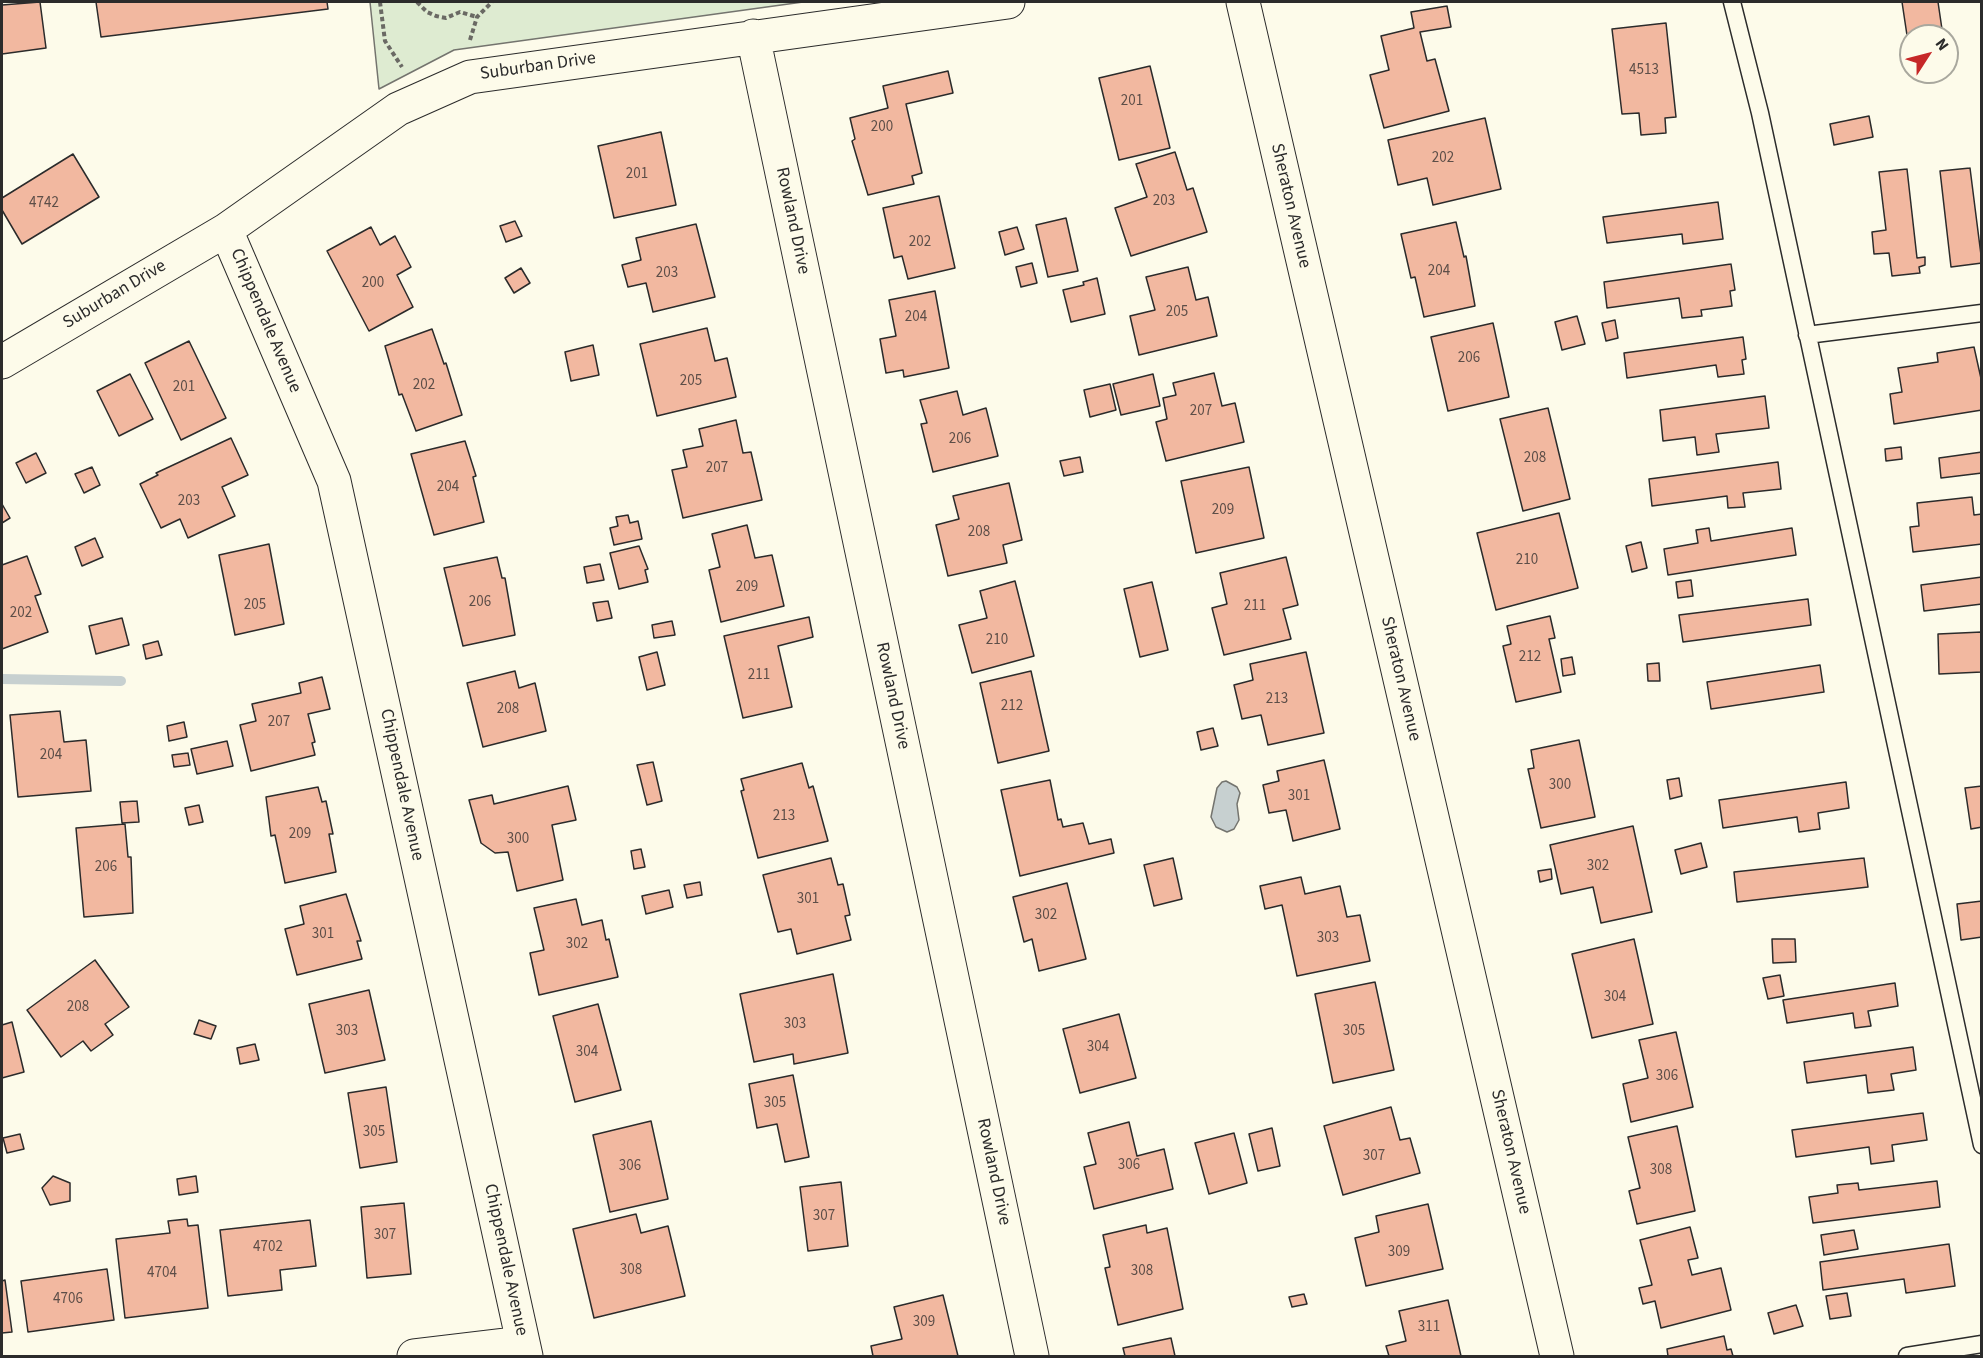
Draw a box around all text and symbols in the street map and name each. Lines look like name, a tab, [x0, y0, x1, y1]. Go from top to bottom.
north arrow	[1899, 24, 1959, 84]
text: N	[1930, 34, 1954, 55]
street label: Suburban Drive	[479, 48, 597, 86]
house number: 4513	[1629, 62, 1659, 80]
house number: 201	[1121, 93, 1143, 111]
house number: 200	[871, 119, 893, 137]
street label: Sheraton Avenue	[1265, 141, 1315, 271]
house number: 202	[1432, 150, 1454, 168]
house number: 201	[626, 166, 648, 184]
street label: Rowland Drive	[770, 166, 814, 276]
house number: 203	[1153, 193, 1175, 211]
house number: 4742	[29, 195, 59, 213]
house number: 202	[909, 234, 931, 252]
street label: Chippendale Avenue	[225, 245, 305, 397]
street label: Suburban Drive	[59, 256, 171, 334]
house number: 204	[1428, 263, 1450, 281]
house number: 203	[656, 265, 678, 283]
house number: 200	[362, 275, 384, 293]
house number: 205	[1166, 304, 1188, 322]
house number: 204	[905, 309, 927, 327]
house number: 206	[1458, 350, 1480, 368]
house number: 205	[680, 373, 702, 391]
house number: 202	[413, 377, 435, 395]
house number: 201	[173, 379, 195, 397]
house number: 207	[1190, 403, 1212, 421]
house number: 206	[949, 431, 971, 449]
house number: 208	[1524, 450, 1546, 468]
house number: 207	[706, 460, 728, 478]
house number: 204	[437, 479, 459, 497]
house number: 203	[178, 493, 200, 511]
house number: 209	[1212, 502, 1234, 520]
house number: 208	[968, 524, 990, 542]
house number: 210	[1516, 552, 1538, 570]
house number: 209	[736, 579, 758, 597]
house number: 206	[469, 594, 491, 612]
house number: 205	[244, 597, 266, 615]
house number: 211	[1244, 598, 1266, 616]
house number: 202	[10, 605, 32, 623]
street label: Sheraton Avenue	[1375, 614, 1425, 744]
house number: 210	[986, 632, 1008, 650]
street label: Rowland Drive	[870, 641, 914, 751]
house number: 212	[1519, 649, 1541, 667]
house number: 211	[748, 667, 770, 685]
house number: 213	[1266, 691, 1288, 709]
house number: 212	[1001, 698, 1023, 716]
house number: 208	[497, 701, 519, 719]
street label: Chippendale Avenue	[374, 707, 428, 863]
house number: 207	[268, 714, 290, 732]
house number: 204	[40, 747, 62, 765]
house number: 300	[1549, 777, 1571, 795]
house number: 301	[1288, 788, 1310, 806]
house number: 213	[773, 808, 795, 826]
house number: 209	[289, 826, 311, 844]
house number: 300	[507, 831, 529, 849]
house number: 302	[1587, 858, 1609, 876]
house number: 206	[95, 859, 117, 877]
house number: 301	[797, 891, 819, 909]
house number: 302	[1035, 907, 1057, 925]
house number: 301	[312, 926, 334, 944]
house number: 303	[1317, 930, 1339, 948]
house number: 302	[566, 936, 588, 954]
house number: 304	[1604, 989, 1626, 1007]
house number: 208	[67, 999, 89, 1017]
house number: 303	[784, 1016, 806, 1034]
house number: 303	[336, 1023, 358, 1041]
house number: 305	[1343, 1023, 1365, 1041]
house number: 304	[1087, 1039, 1109, 1057]
house number: 304	[576, 1044, 598, 1062]
house number: 306	[1656, 1068, 1678, 1086]
street label: Sheraton Avenue	[1485, 1087, 1535, 1217]
house number: 305	[764, 1095, 786, 1113]
street label: Rowland Drive	[971, 1117, 1015, 1227]
house number: 305	[363, 1124, 385, 1142]
house number: 307	[1363, 1148, 1385, 1166]
house number: 306	[1118, 1157, 1140, 1175]
house number: 306	[619, 1158, 641, 1176]
house number: 308	[1650, 1162, 1672, 1180]
street label: Chippendale Avenue	[478, 1182, 532, 1338]
house number: 307	[813, 1208, 835, 1226]
house number: 307	[374, 1227, 396, 1245]
house number: 4702	[253, 1239, 283, 1257]
house number: 309	[1388, 1244, 1410, 1262]
house number: 308	[620, 1262, 642, 1280]
house number: 308	[1131, 1263, 1153, 1281]
house number: 4704	[147, 1265, 177, 1283]
house number: 4706	[53, 1291, 83, 1309]
house number: 309	[913, 1314, 935, 1332]
house number: 311	[1418, 1319, 1440, 1337]

